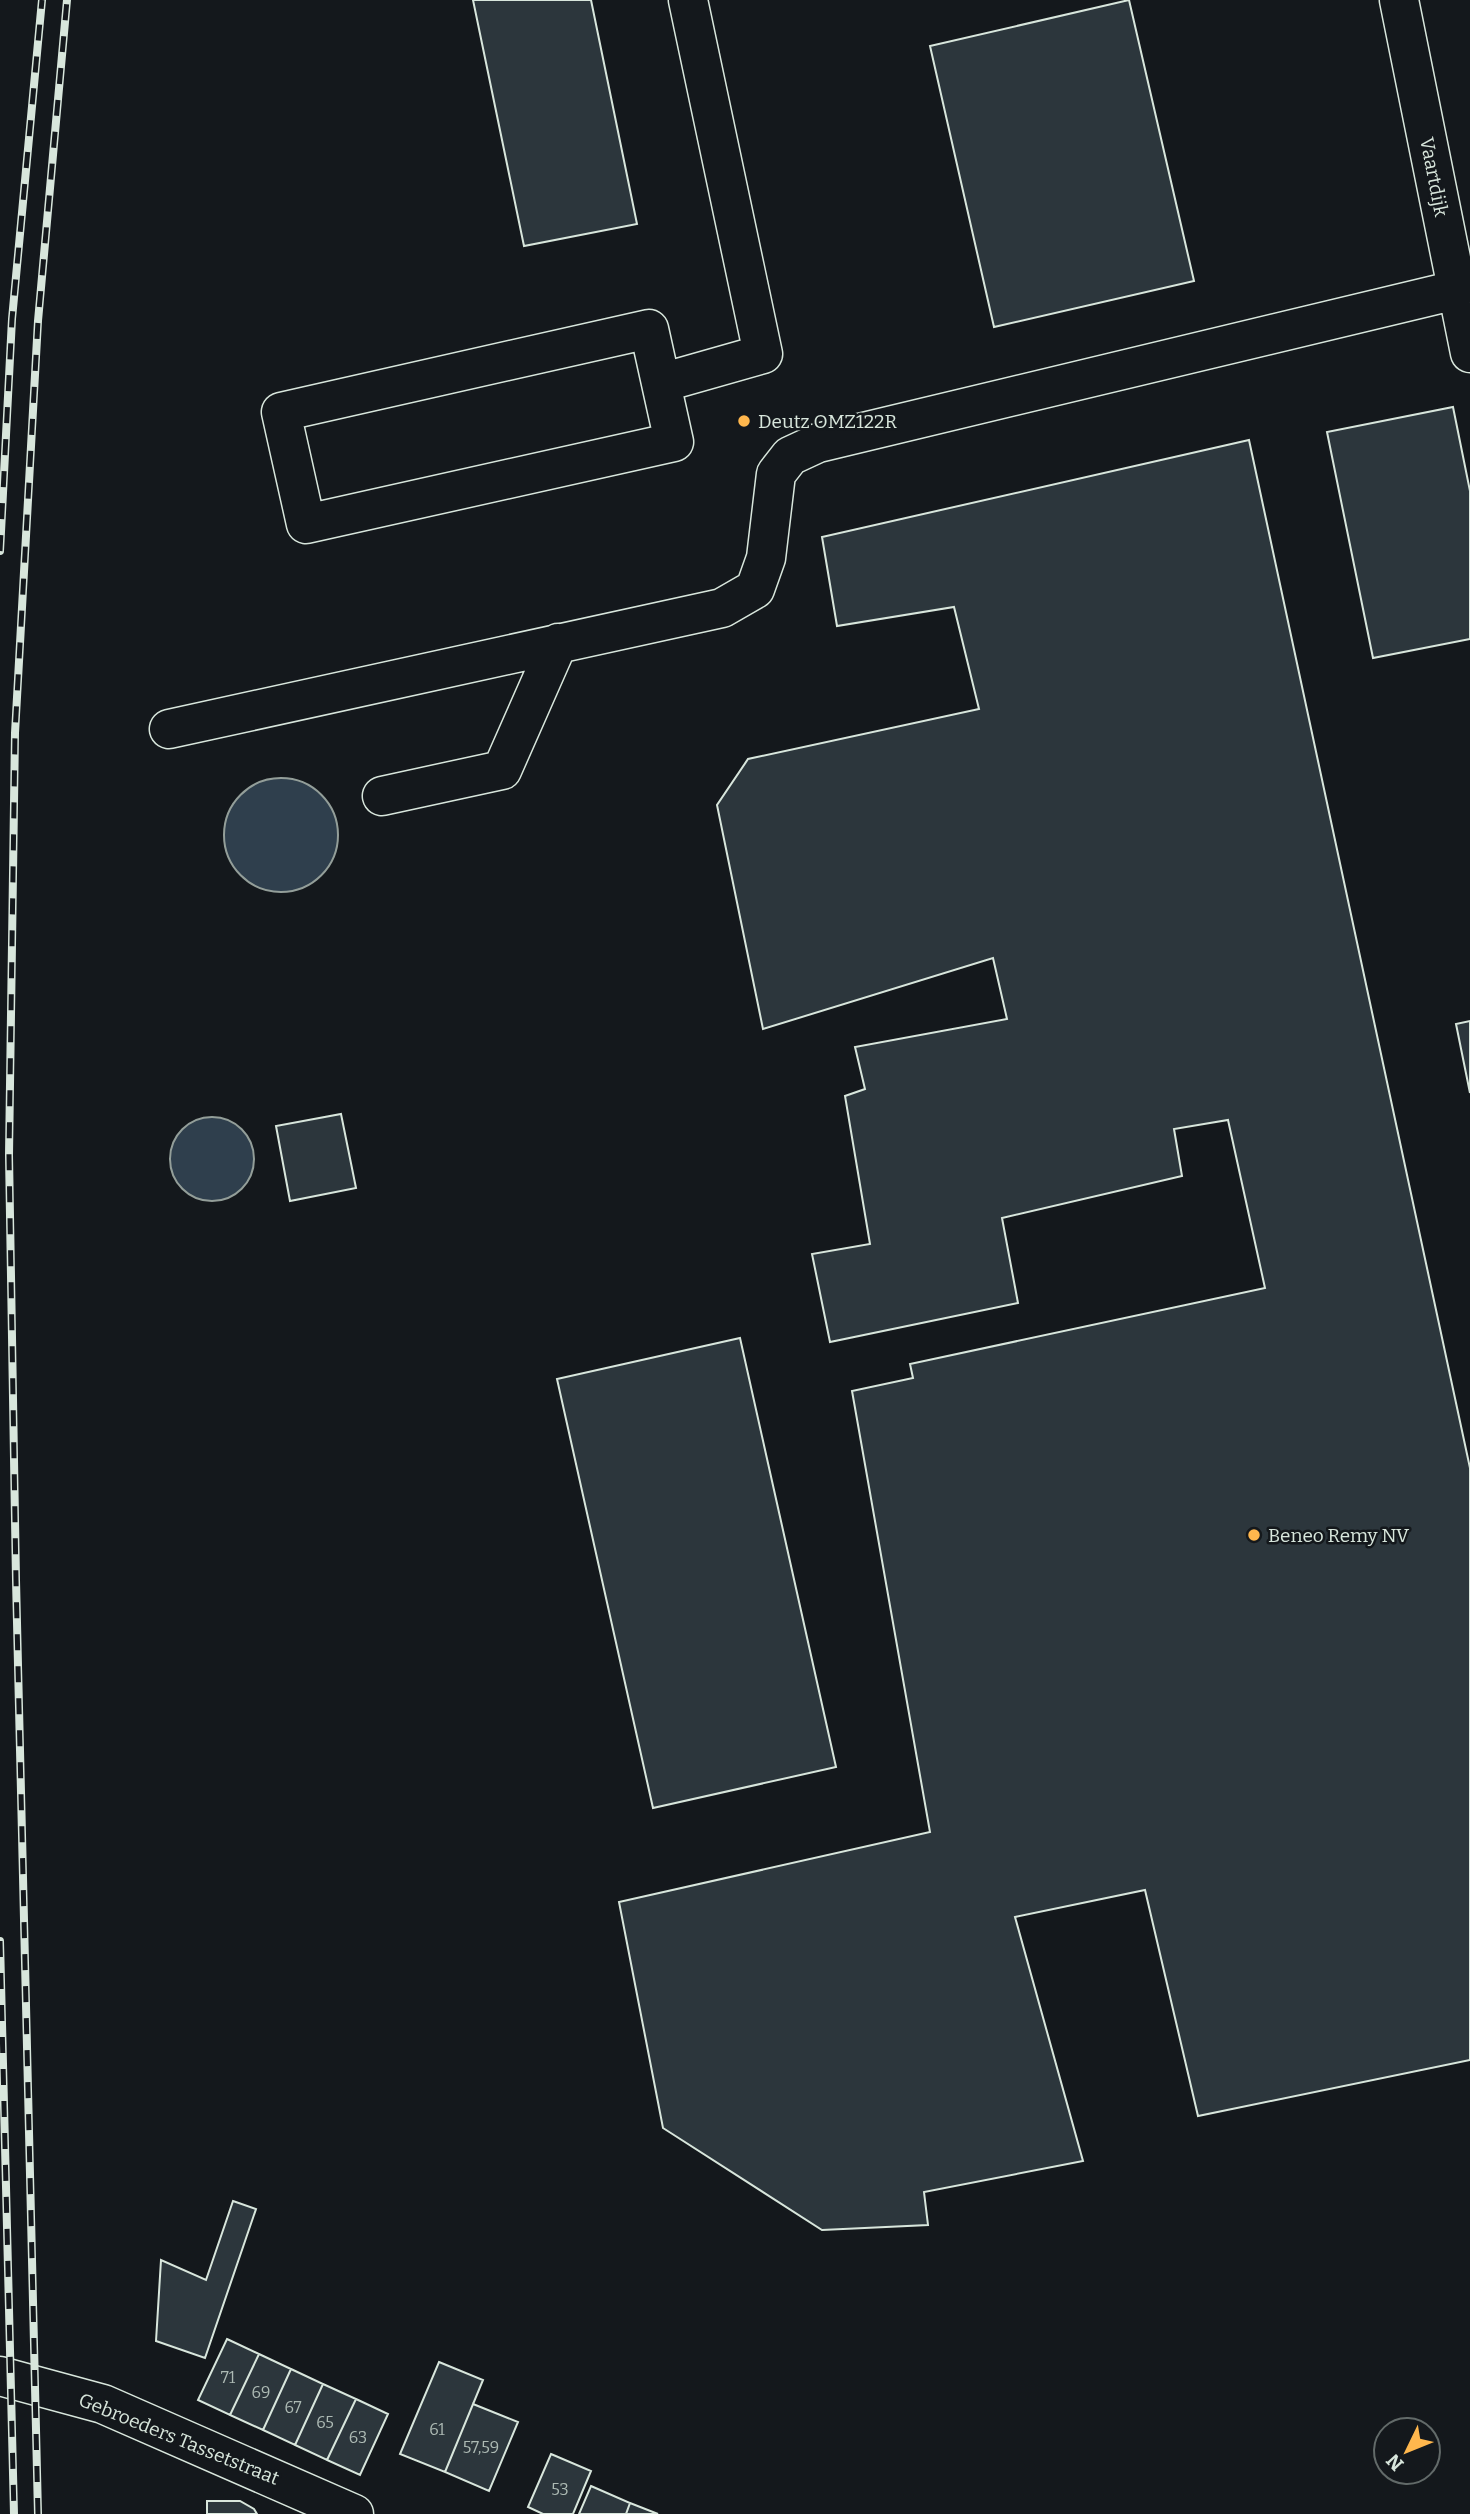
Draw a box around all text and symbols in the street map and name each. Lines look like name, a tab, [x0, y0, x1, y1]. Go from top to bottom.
street label: Vaartdijk	[1415, 135, 1453, 219]
place label: Deutz OMZ122R	[758, 410, 897, 433]
marker: Deutz OMZ122R	[736, 413, 752, 429]
place label: Beneo Remy NV	[1268, 1524, 1410, 1547]
marker: Beneo Remy NV	[1246, 1527, 1262, 1543]
house number: 71	[221, 2368, 236, 2387]
house number: 69	[252, 2383, 270, 2402]
street label: Gebroeders Tassetstraat	[75, 2388, 283, 2490]
house number: 67	[284, 2398, 302, 2417]
house number: 65	[316, 2413, 334, 2432]
north arrow	[1372, 2416, 1442, 2486]
house number: 61	[429, 2420, 445, 2439]
house number: 63	[349, 2428, 367, 2447]
house number: 57,59	[463, 2438, 499, 2457]
text: N	[1381, 2449, 1408, 2475]
house number: 53	[551, 2480, 569, 2499]

